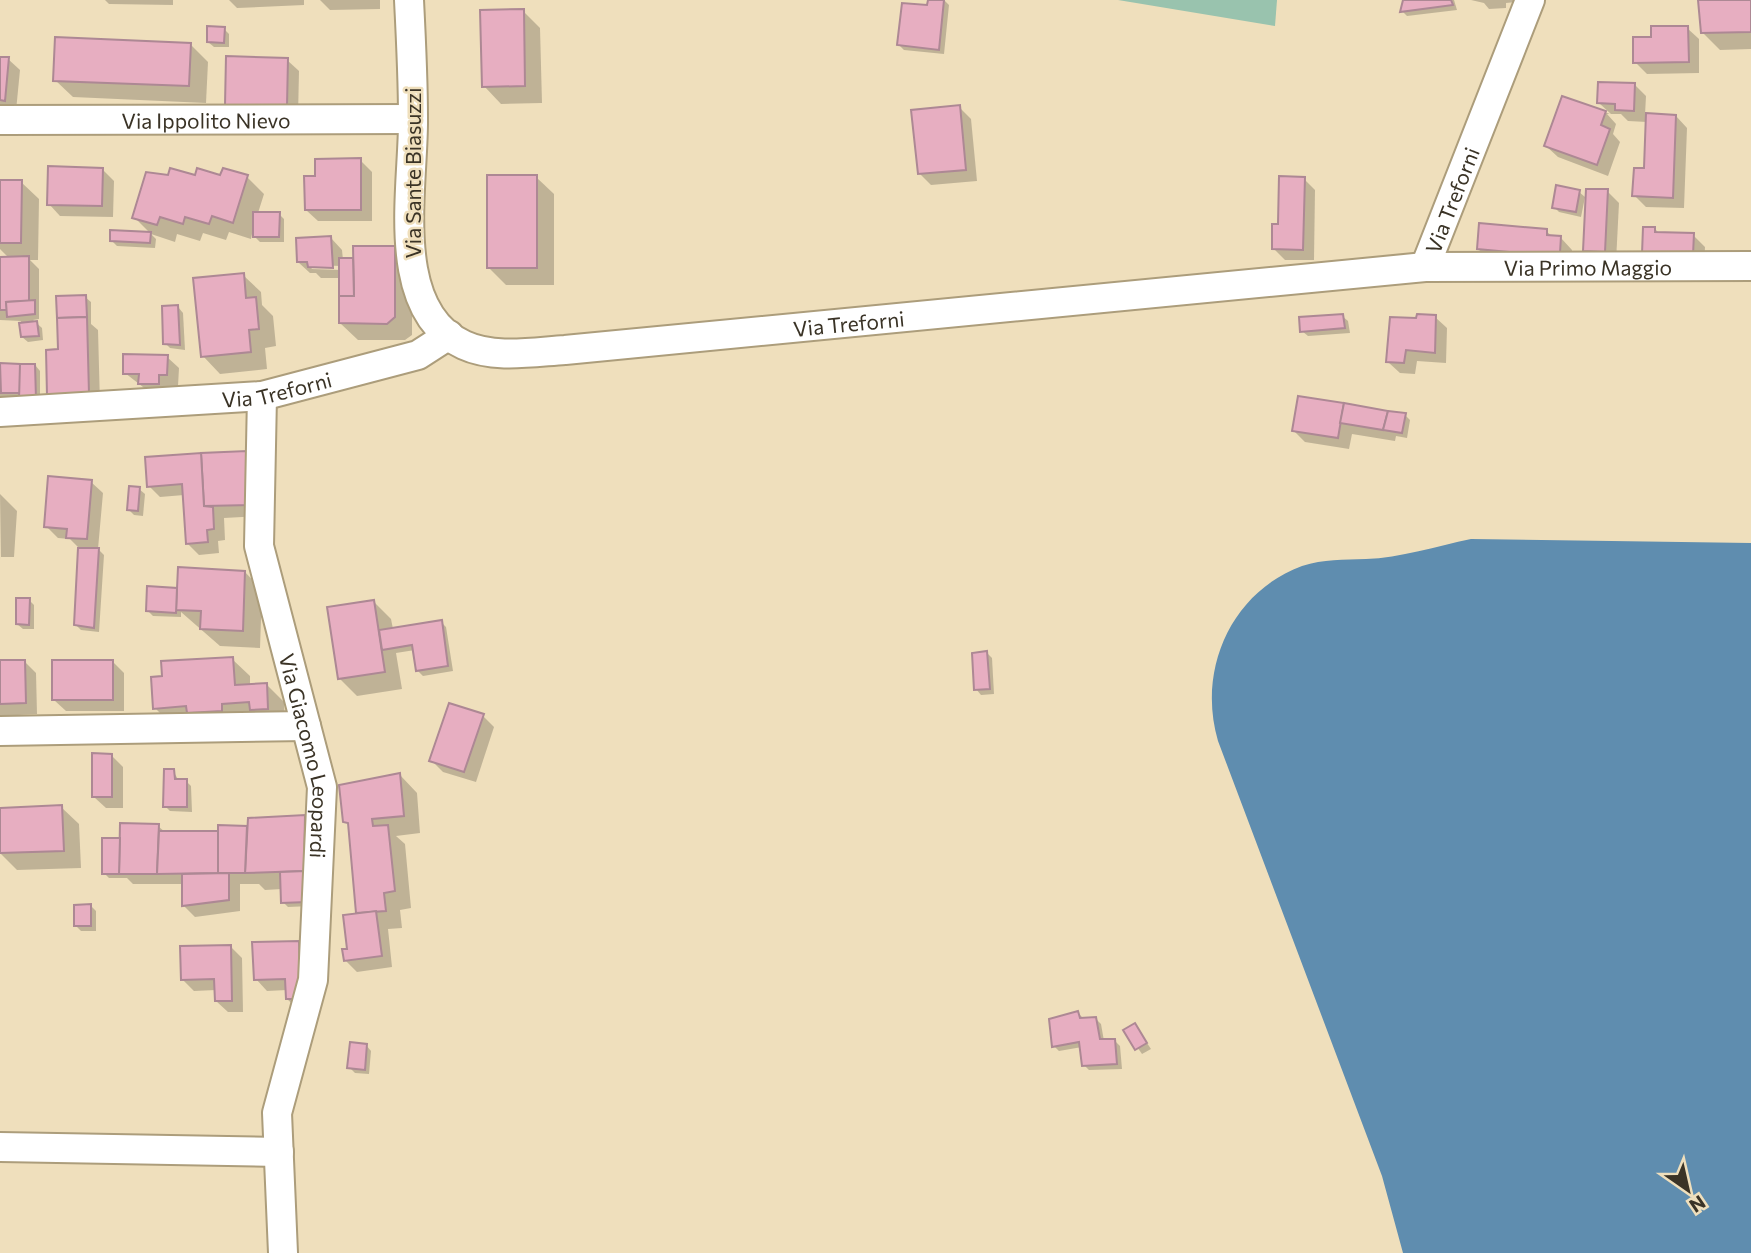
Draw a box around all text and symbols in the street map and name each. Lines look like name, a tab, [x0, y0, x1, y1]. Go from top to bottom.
street label: Via Sante Biasuzzi	[400, 87, 425, 259]
street label: Via Ippolito Nievo	[121, 107, 291, 132]
street label: Via Treforni	[1419, 143, 1483, 257]
street label: Via Primo Maggio	[1504, 254, 1672, 279]
street label: Via Treforni	[792, 305, 905, 340]
street label: Via Treforni	[221, 366, 334, 411]
street label: Via Giacomo Leopardi	[275, 651, 335, 859]
north arrow	[1653, 1155, 1723, 1225]
text: N	[1685, 1191, 1710, 1218]

